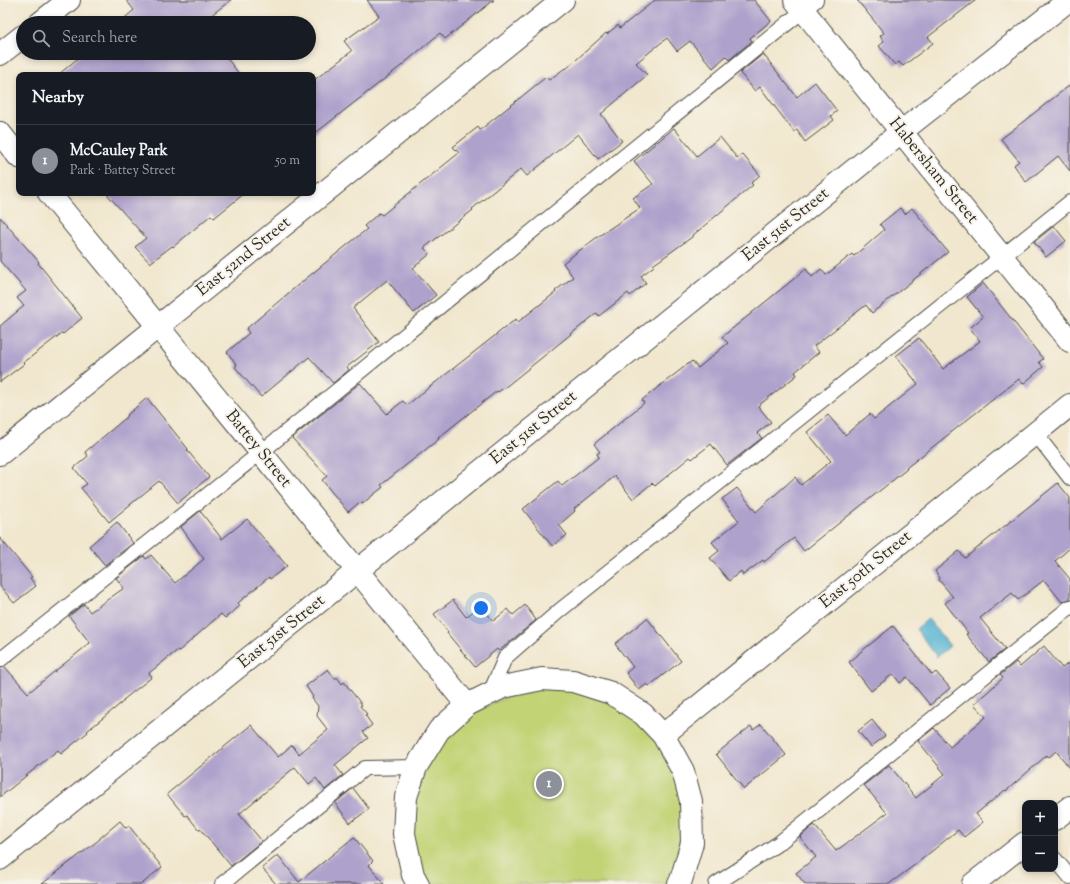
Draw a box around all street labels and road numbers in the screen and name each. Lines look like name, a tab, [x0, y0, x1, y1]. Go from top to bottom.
street label: Habersham Street	[883, 113, 984, 230]
street label: East 51st Street	[737, 182, 835, 268]
street label: East 52nd Street	[192, 211, 296, 303]
street label: East 51st Street	[485, 385, 583, 471]
street label: Battey Street	[219, 405, 297, 493]
street label: East 50th Street	[815, 525, 917, 615]
street label: East 51st Street	[233, 589, 331, 675]

